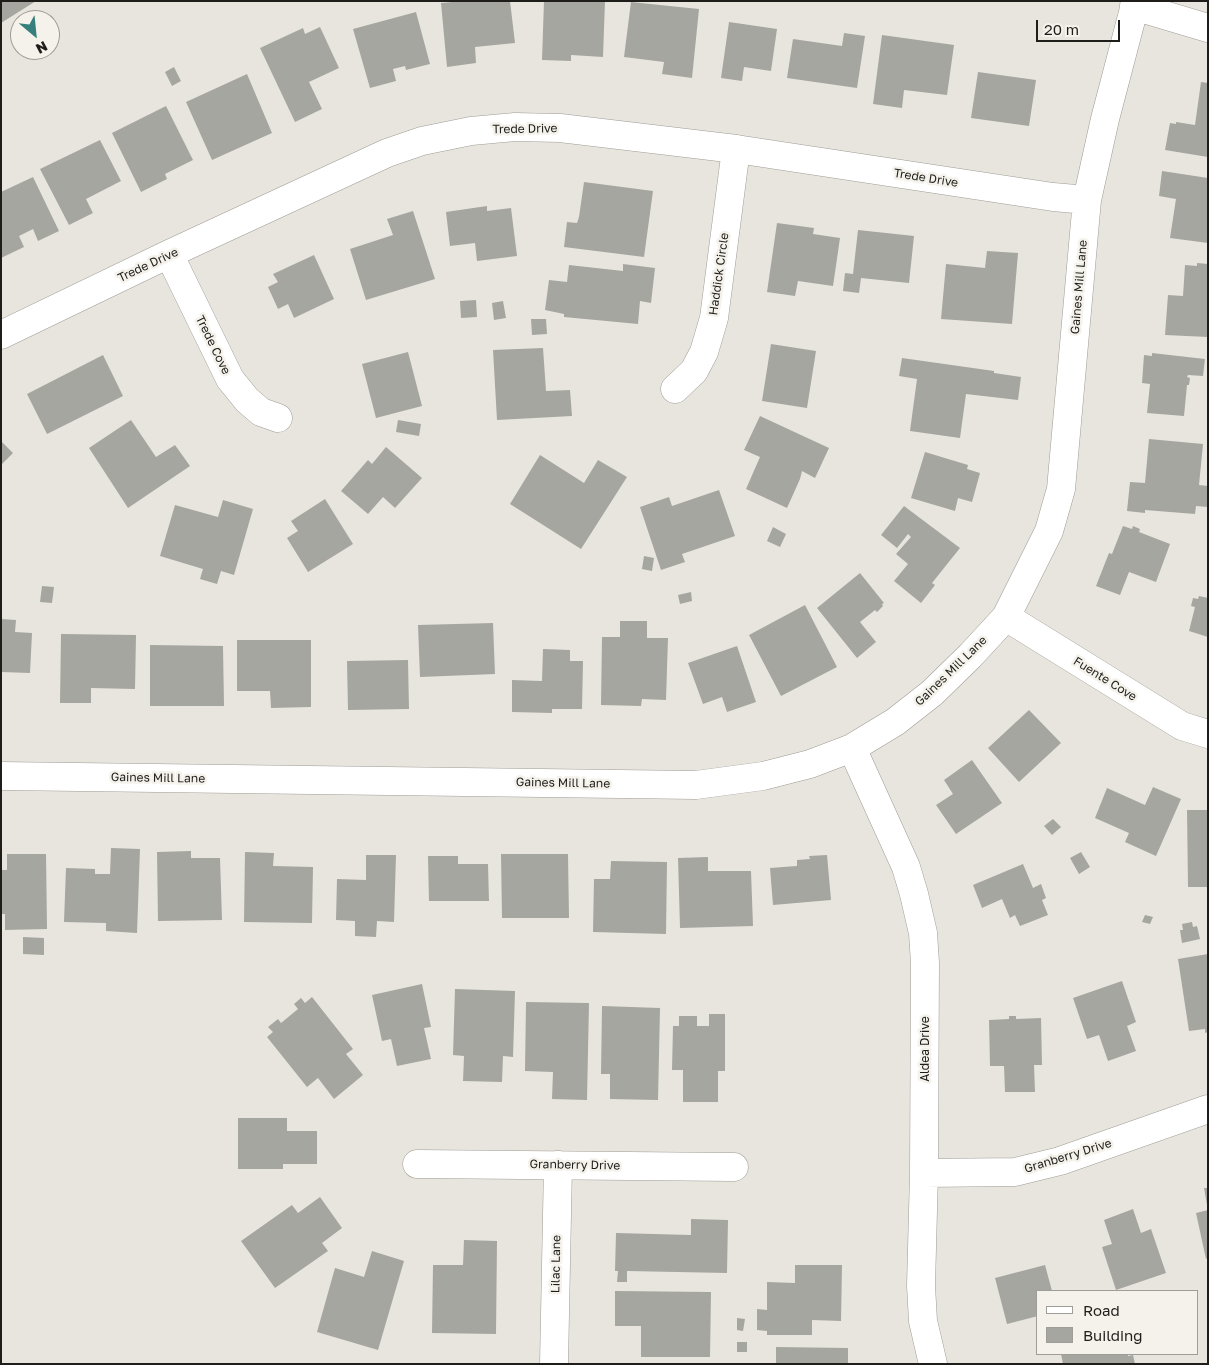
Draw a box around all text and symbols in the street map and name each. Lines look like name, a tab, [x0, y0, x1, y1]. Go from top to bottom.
north arrow	[10, 10, 60, 60]
scale bar	[1039, 10, 1123, 42]
text: 20 m	[1044, 20, 1079, 38]
text: N	[33, 38, 51, 58]
street label: Trede Drive	[492, 121, 558, 137]
street label: Trede Drive	[893, 166, 959, 190]
street label: Haddick Circle	[706, 232, 732, 316]
street label: Gaines Mill Lane	[1068, 239, 1090, 335]
street label: Trede Drive	[116, 245, 180, 285]
street label: Trede Cove	[193, 313, 233, 377]
street label: Gaines Mill Lane	[912, 633, 990, 709]
street label: Fuente Cove	[1071, 654, 1139, 704]
street label: Gaines Mill Lane	[111, 770, 205, 786]
street label: Gaines Mill Lane	[516, 775, 610, 791]
street label: Aldea Drive	[918, 1016, 932, 1082]
street label: Granberry Drive	[1023, 1136, 1113, 1176]
street label: Granberry Drive	[530, 1157, 620, 1173]
street label: Lilac Lane	[548, 1235, 564, 1293]
legend	[1036, 1290, 1199, 1355]
text: Road	[1083, 1301, 1120, 1319]
text: Building	[1083, 1326, 1143, 1344]

